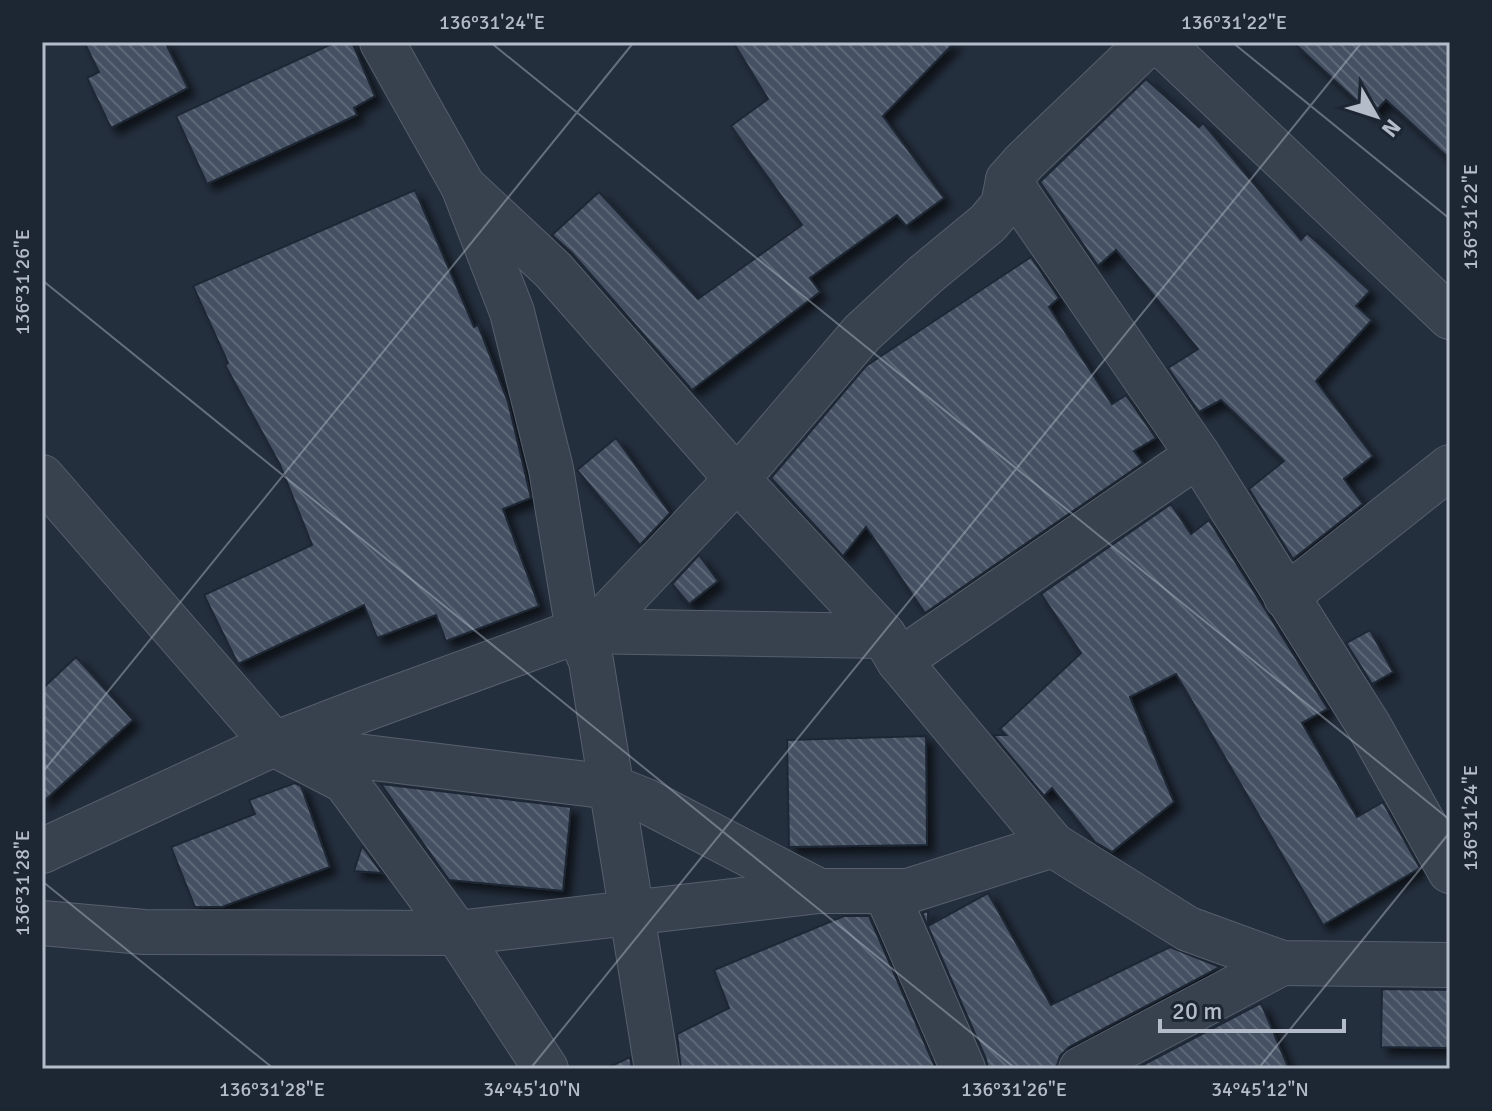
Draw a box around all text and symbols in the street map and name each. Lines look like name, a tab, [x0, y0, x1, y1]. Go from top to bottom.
text: 136°31'24"E	[439, 10, 545, 35]
text: 136°31'22"E	[1181, 10, 1287, 35]
north arrow	[1336, 76, 1416, 156]
text: N	[1376, 114, 1406, 143]
text: 136°31'22"E	[1458, 164, 1483, 270]
text: 136°31'26"E	[10, 229, 35, 335]
text: 136°31'24"E	[1458, 765, 1483, 871]
text: 136°31'28"E	[10, 830, 35, 936]
scale bar	[1160, 983, 1344, 1033]
text: 20 m	[1172, 996, 1222, 1026]
text: 136°31'28"E	[219, 1077, 325, 1102]
text: 34°45'10"N	[483, 1077, 581, 1102]
text: 136°31'26"E	[961, 1077, 1067, 1102]
text: 34°45'12"N	[1211, 1077, 1309, 1102]

